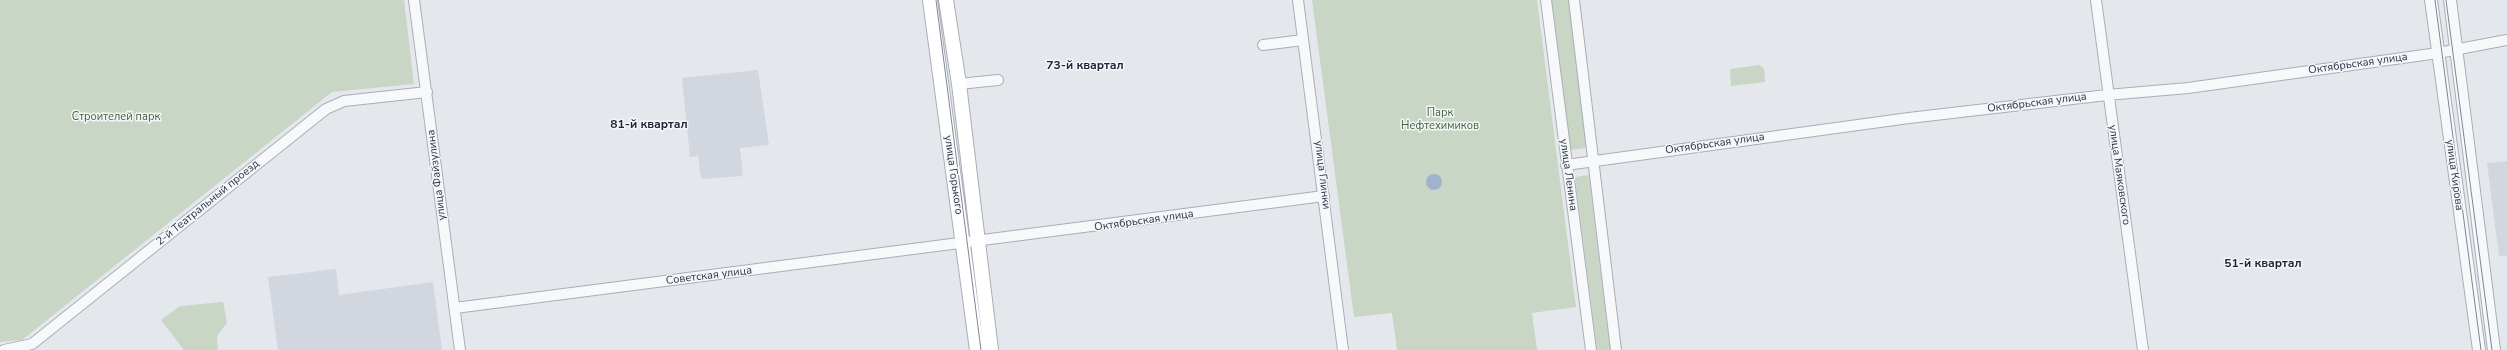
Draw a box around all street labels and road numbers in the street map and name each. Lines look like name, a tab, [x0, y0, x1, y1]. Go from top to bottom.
street label: Октябрьская улица	[2308, 51, 2408, 77]
street label: Октябрьская улица	[1987, 90, 2087, 116]
street label: улица Маяковского	[2105, 124, 2133, 226]
street label: улица Файзулина	[425, 129, 449, 221]
street label: Октябрьская улица	[1665, 131, 1765, 157]
street label: улица Горького	[941, 135, 965, 215]
street label: улица Ленина	[1556, 138, 1580, 212]
street label: улица Кирова	[2442, 139, 2466, 211]
street label: улица Глинки	[1311, 140, 1333, 210]
street label: 2-й Театральный проезд	[154, 157, 262, 249]
street label: Октябрьская улица	[1094, 208, 1194, 234]
street label: Советская улица	[665, 264, 753, 288]

